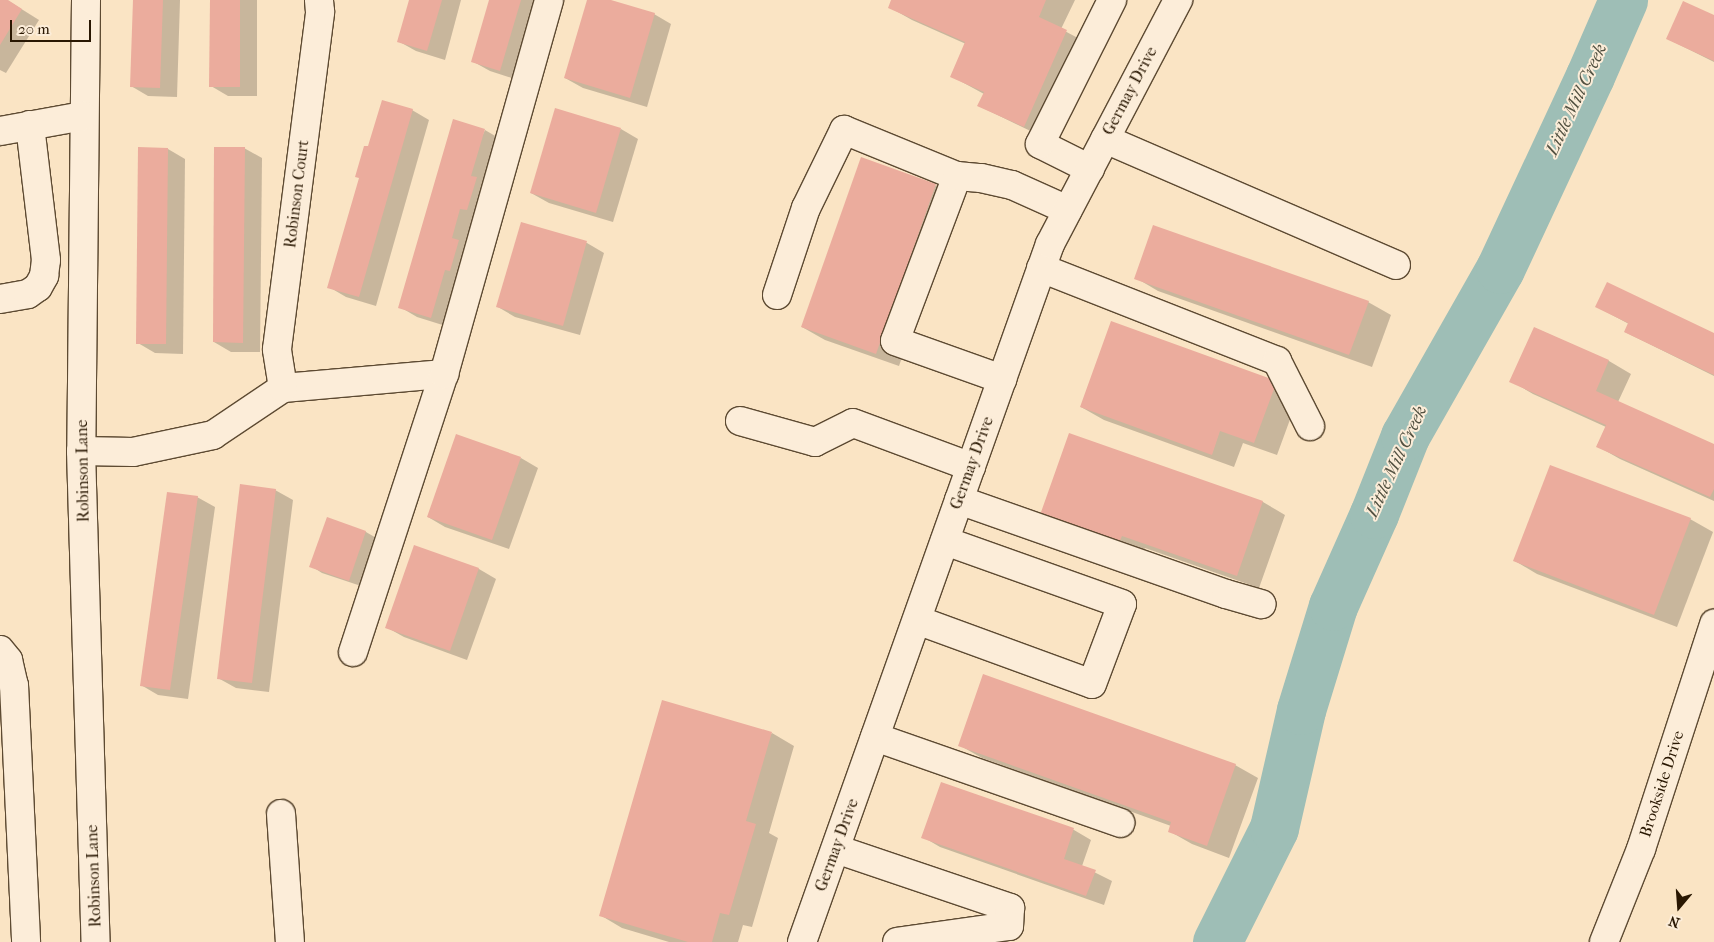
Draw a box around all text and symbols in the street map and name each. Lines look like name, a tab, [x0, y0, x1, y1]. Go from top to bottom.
scale bar	[12, 10, 94, 42]
text: 20 m	[18, 20, 50, 38]
water label: Little Mill Creek	[1542, 41, 1612, 159]
street label: Germay Drive	[1099, 43, 1161, 139]
street label: Robinson Court	[281, 139, 313, 249]
water label: Little Mill Creek	[1362, 403, 1432, 521]
street label: Germay Drive	[946, 414, 998, 512]
street label: Robinson Lane	[73, 420, 93, 522]
street label: Brookside Drive	[1636, 728, 1688, 840]
street label: Germay Drive	[811, 796, 863, 894]
street label: Robinson Lane	[83, 824, 105, 928]
north arrow	[1654, 882, 1704, 932]
text: N	[1667, 912, 1682, 931]

